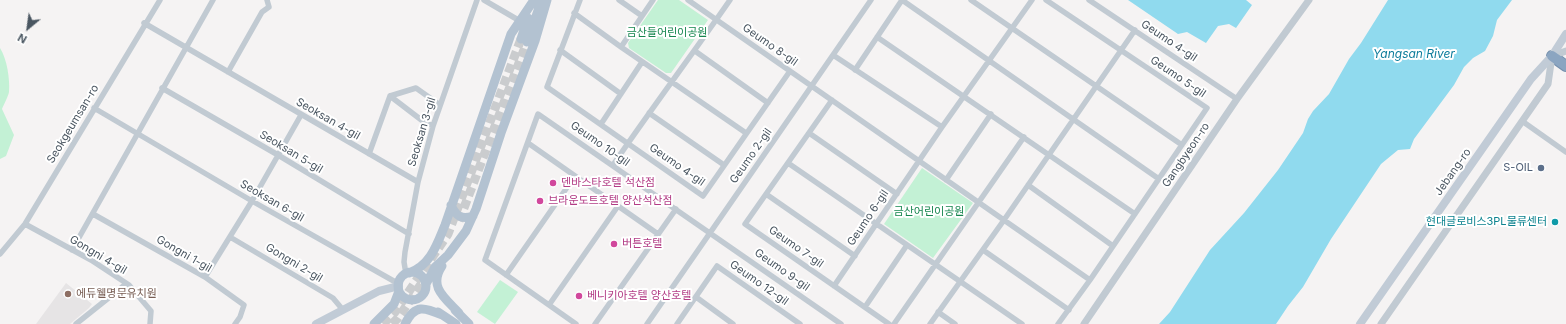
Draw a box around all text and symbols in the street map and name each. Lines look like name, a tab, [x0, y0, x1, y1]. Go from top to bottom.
north arrow	[8, 8, 48, 48]
street label: Geumo 4-gil	[1138, 17, 1200, 65]
street label: Geumo 8-gil	[740, 21, 800, 69]
park label: 금산들어린이공원	[627, 26, 707, 40]
text: N	[15, 30, 29, 47]
water label: Yangsan River	[1373, 47, 1455, 61]
street label: Geumo 5-gil	[1148, 54, 1208, 100]
street label: Seokgeumsan-ro	[44, 82, 102, 166]
street label: Seoksan 4-gil	[294, 95, 362, 143]
street label: Seoksan 3-gil	[405, 96, 439, 168]
street label: Geumo 10-gil	[568, 119, 632, 169]
street label: Gangbyeon-ro	[1159, 120, 1213, 190]
street label: Geumo 2-gil	[727, 126, 775, 186]
street label: Seoksan 5-gil	[257, 128, 325, 176]
street label: Geumo 4-gil	[647, 141, 707, 189]
street label: Jebang-ro	[1432, 146, 1474, 198]
place label: S-OIL	[1503, 161, 1533, 175]
marker: S-OIL	[1536, 163, 1546, 173]
place label: 덴바스타호텔 석산점	[561, 176, 655, 190]
street label: Seoksan 6-gil	[238, 177, 306, 225]
marker: 덴바스타호텔 석산점	[548, 178, 558, 188]
street label: Geumo 6-gil	[845, 188, 891, 248]
place label: 브라운도트호텔 양산석산점	[548, 194, 673, 208]
marker: 브라운도트호텔 양산석산점	[535, 196, 545, 206]
park label: 금산어린이공원	[894, 205, 964, 219]
place label: 현대글로비스3PL물류센터	[1426, 215, 1547, 229]
marker: 현대글로비스3PL물류센터	[1550, 217, 1560, 227]
street label: Geumo 7-gil	[766, 223, 826, 271]
street label: Gongni 4-gil	[67, 233, 129, 277]
street label: Gongni 1-gil	[154, 233, 214, 275]
place label: 버튼호텔	[622, 237, 662, 251]
marker: 버튼호텔	[609, 239, 619, 249]
street label: Gongni 2-gil	[263, 241, 325, 285]
street label: Geumo 9-gil	[752, 246, 812, 294]
street label: Geumo 12-gil	[727, 258, 791, 308]
place label: 에듀웰명문유치원	[76, 287, 157, 301]
marker: 에듀웰명문유치원	[63, 289, 73, 299]
place label: 베니키아호텔 양산호텔	[587, 289, 691, 303]
marker: 베니키아호텔 양산호텔	[574, 291, 584, 301]

